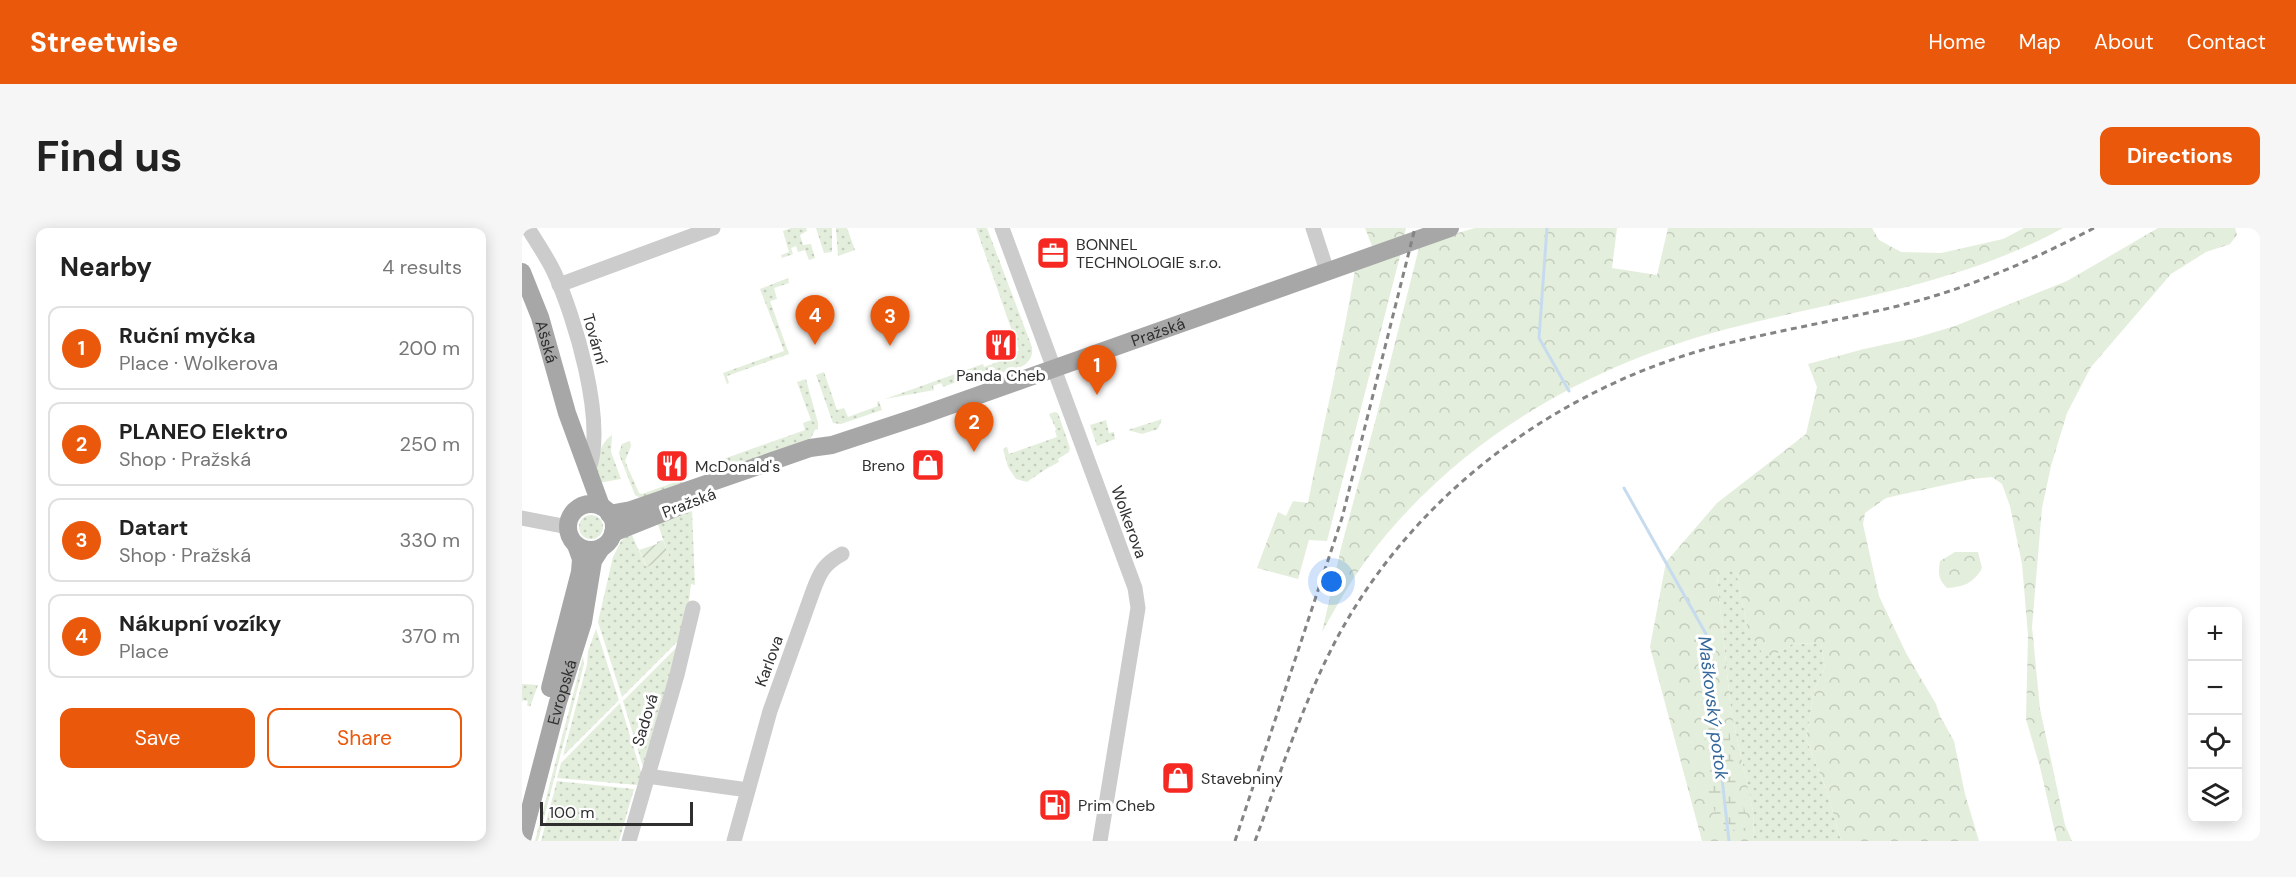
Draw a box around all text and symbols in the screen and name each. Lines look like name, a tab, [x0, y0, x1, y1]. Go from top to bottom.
text: Streetwise	[30, 24, 178, 61]
text: Home	[1928, 28, 1986, 56]
text: Map	[2019, 28, 2061, 56]
text: About	[2094, 28, 2154, 56]
text: Contact	[2187, 28, 2266, 56]
button: Directions	[2100, 127, 2260, 185]
text: Find us	[36, 129, 182, 184]
place label: BONNEL TECHNOLOGIE s.r.o.	[1076, 234, 1221, 273]
office icon: BONNEL TECHNOLOGIE s.r.o.	[1035, 235, 1071, 271]
text: Nearby	[60, 250, 152, 284]
text: 4 results	[382, 254, 462, 280]
pin: 4	[796, 296, 834, 345]
pin: 3	[870, 296, 910, 346]
street label: Tovární	[578, 311, 612, 367]
street label: Pražská	[1128, 312, 1188, 351]
street label: Ašská	[531, 318, 563, 365]
text: Ruční myčka	[119, 321, 256, 350]
restaurant icon: Panda Cheb	[983, 327, 1019, 363]
text: 1	[78, 335, 85, 361]
text: 200 m	[398, 335, 460, 361]
pin: 1	[1078, 346, 1116, 395]
text: Place · Wolkerova	[119, 350, 278, 376]
place label: Panda Cheb	[956, 365, 1046, 386]
pin: 2	[954, 402, 994, 452]
text: PLANEO Elektro	[119, 417, 288, 446]
text: 2	[76, 431, 87, 457]
text: 250 m	[399, 431, 460, 457]
text: Shop · Pražská	[119, 446, 251, 472]
shop icon: Breno	[910, 447, 946, 483]
restaurant icon: McDonald's	[654, 448, 690, 484]
place label: Breno	[862, 455, 905, 476]
place label: McDonald's	[695, 456, 780, 477]
street label: Pražská	[659, 483, 719, 523]
street label: Wolkerova	[1106, 483, 1152, 561]
text: Datart	[119, 513, 188, 542]
text: 3	[75, 527, 88, 553]
text: 330 m	[400, 527, 460, 553]
text: Shop · Pražská	[119, 542, 251, 568]
your location	[1317, 567, 1346, 596]
map controls	[2188, 607, 2242, 823]
button: +	[2188, 607, 2242, 661]
text: Nákupní vozíky	[119, 609, 281, 638]
text: 4	[75, 623, 88, 649]
text: 370 m	[401, 623, 460, 649]
street label: Karlova	[750, 632, 788, 690]
water label: Maškovský potok	[1692, 635, 1734, 782]
text: Place	[119, 638, 169, 664]
street label: Evropská	[542, 657, 581, 727]
button: −	[2188, 661, 2242, 715]
street label: Sadová	[627, 691, 663, 749]
button: Save	[60, 708, 255, 768]
button: Share	[267, 708, 462, 768]
button: locate	[2188, 715, 2242, 769]
shop icon: Stavebniny	[1160, 760, 1196, 796]
place label: Stavebniny	[1201, 768, 1283, 789]
button: layers	[2188, 769, 2242, 823]
fuel station icon: Prim Cheb	[1037, 787, 1073, 823]
place label: Prim Cheb	[1078, 795, 1155, 816]
scale bar	[540, 799, 693, 826]
text: 100 m	[549, 802, 594, 823]

